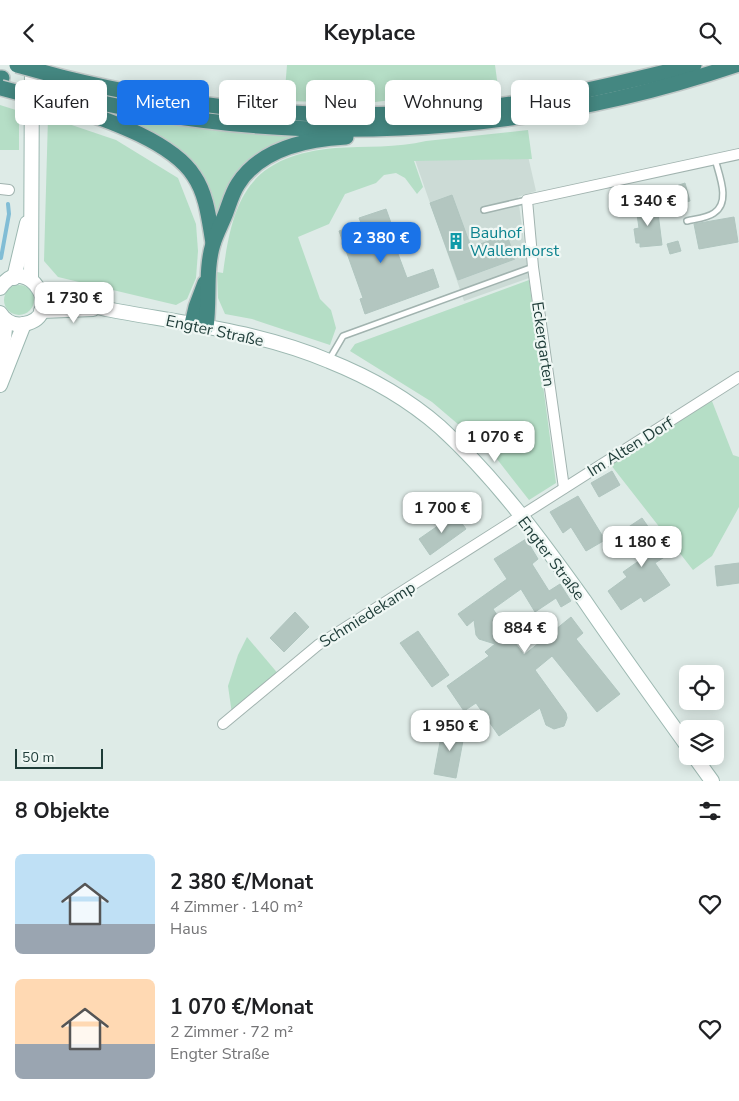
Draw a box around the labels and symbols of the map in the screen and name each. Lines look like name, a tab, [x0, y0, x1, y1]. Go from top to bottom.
pin: 1 340 €	[602, 185, 694, 227]
pin: 2 380 €	[335, 221, 427, 264]
place label: Bauhof Wallenhorst	[470, 222, 559, 262]
building icon: Bauhof Wallenhorst	[446, 231, 466, 251]
pin: 1 730 €	[28, 281, 120, 324]
street label: Eckergarten	[526, 300, 560, 388]
street label: Engter Straße	[164, 310, 266, 352]
street label: Im Alten Dorf	[583, 411, 678, 482]
pin: 1 070 €	[449, 421, 541, 463]
pin: 1 700 €	[396, 491, 488, 534]
street label: Engter Straße	[512, 512, 590, 605]
pin: 1 180 €	[596, 525, 688, 568]
street label: Schmiedekamp	[315, 576, 420, 653]
pin: 884 €	[490, 611, 560, 654]
pin: 1 950 €	[404, 709, 496, 752]
scale bar	[15, 746, 102, 769]

